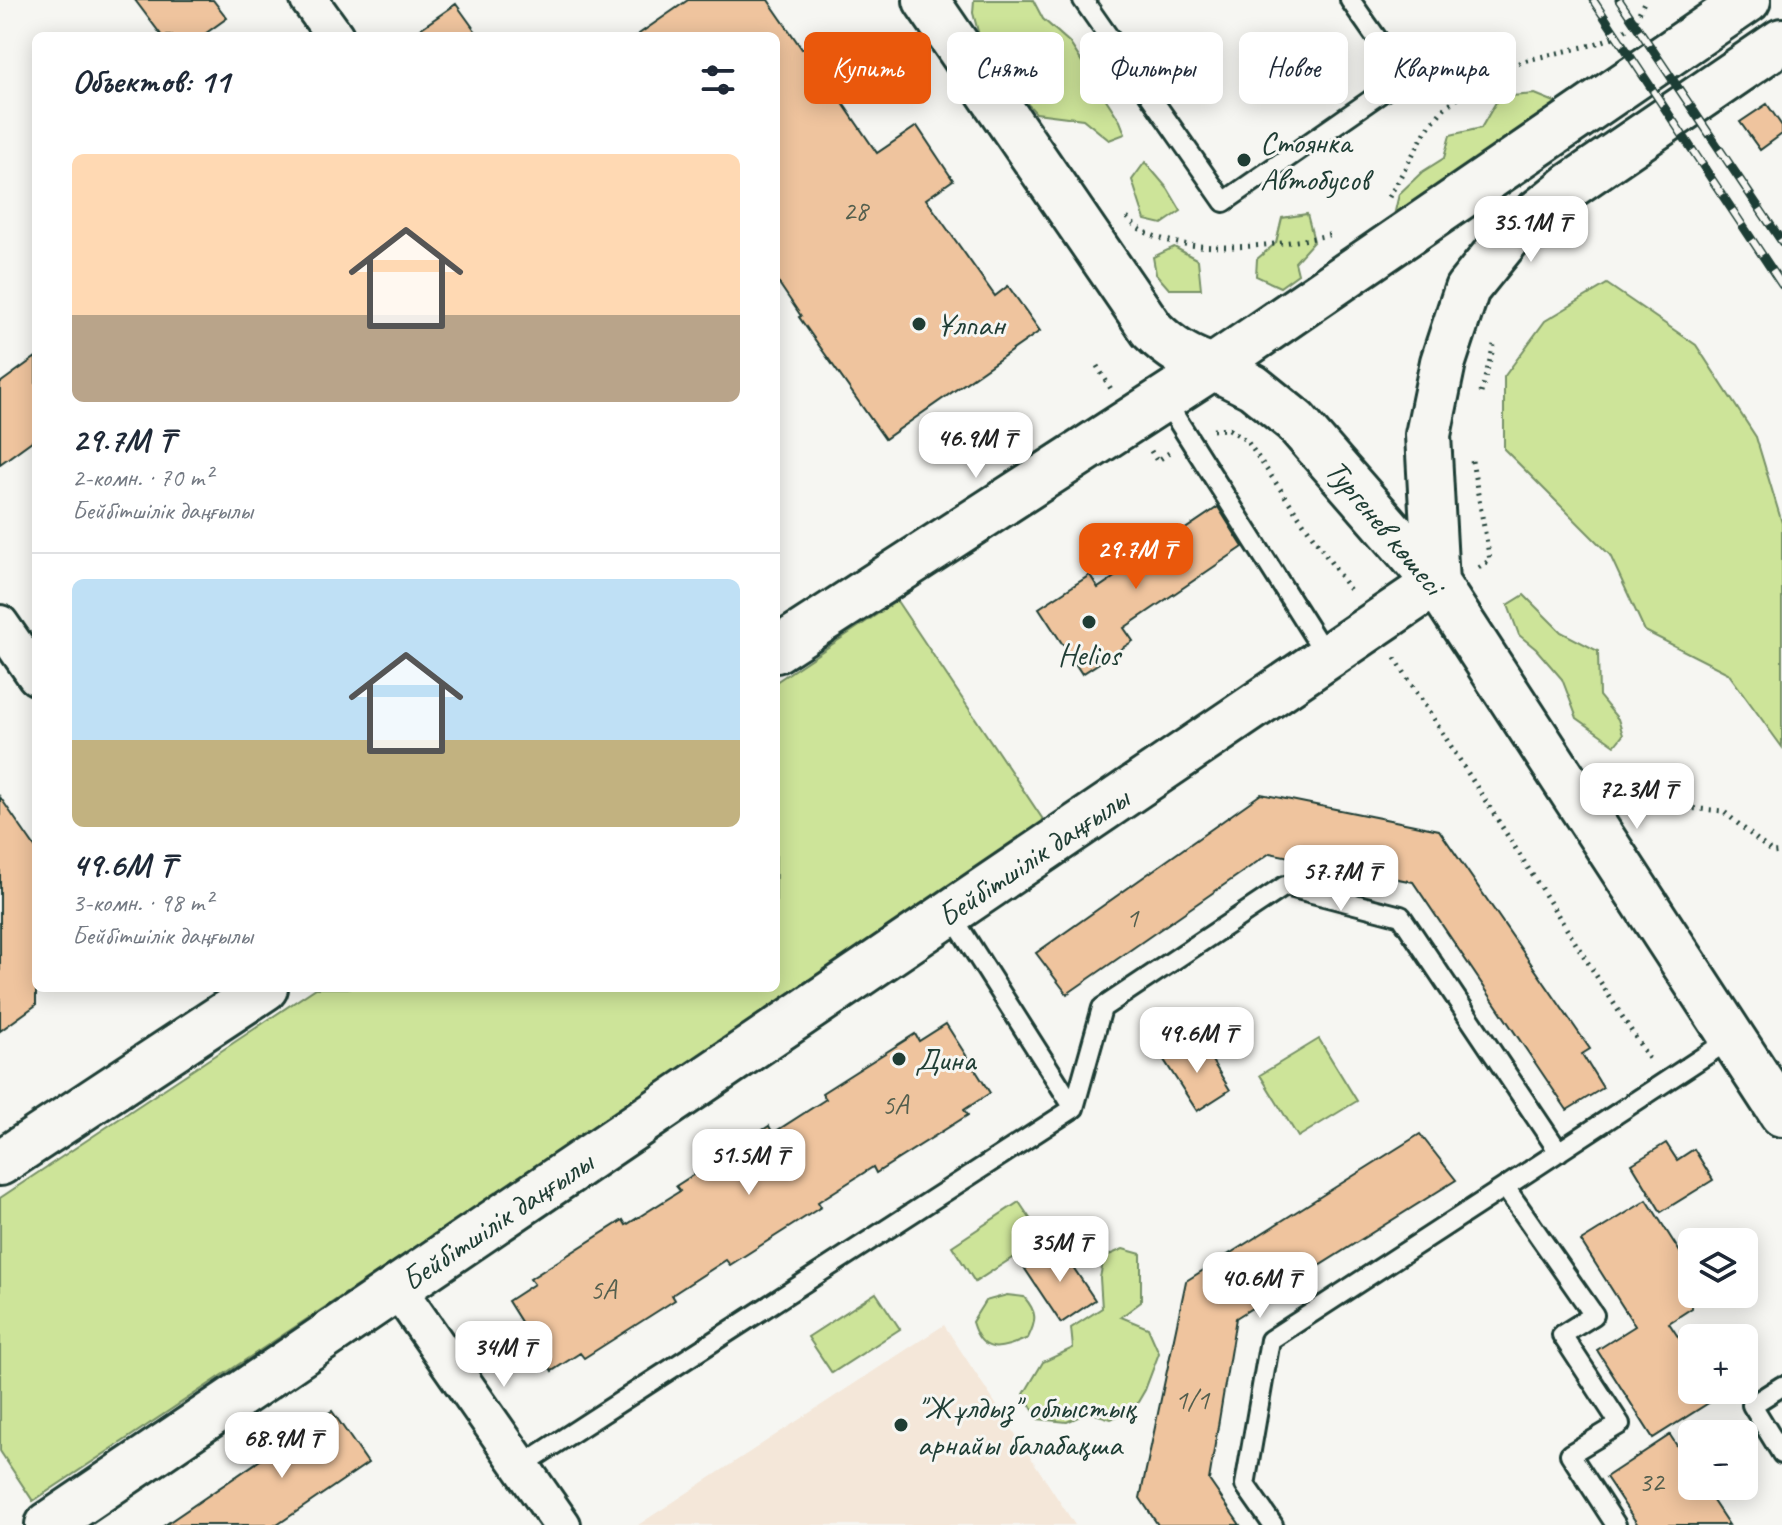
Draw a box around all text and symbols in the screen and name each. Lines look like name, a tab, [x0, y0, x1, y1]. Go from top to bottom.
chip: Купить	[804, 32, 931, 104]
chip: Снять	[947, 32, 1064, 104]
chip: Фильтры	[1080, 32, 1223, 104]
chip: Новое	[1239, 32, 1348, 104]
chip: Квартира	[1364, 32, 1516, 104]
icon: filters	[696, 58, 740, 102]
text: Объектов: 11	[72, 59, 230, 102]
place label: Стоянка Автобусов	[1260, 122, 1374, 200]
marker: Стоянка Автобусов	[1235, 151, 1253, 169]
house number: 28	[842, 193, 870, 228]
pin: 35.1M ₸	[1457, 196, 1605, 264]
text: 35.1M ₸	[1492, 205, 1570, 238]
icon: home	[334, 206, 478, 350]
place label: Ұлпан	[935, 304, 1007, 345]
marker: Ұлпан	[910, 315, 928, 333]
pin: 46.9M ₸	[902, 412, 1050, 480]
text: 29.7M ₸	[72, 418, 174, 461]
text: 46.9M ₸	[937, 421, 1015, 454]
street label: Тургенев көшесі	[1316, 451, 1456, 606]
text: 2-комн. · 70 m²	[72, 461, 212, 494]
text: Бейбітшілік даңғылы	[72, 494, 253, 527]
pin: 29.7M ₸	[1062, 523, 1210, 591]
text: 29.7M ₸	[1097, 532, 1175, 565]
marker: Helios	[1080, 613, 1098, 631]
icon: home	[334, 631, 478, 775]
place label: Helios	[1058, 634, 1122, 675]
pin: 72.3M ₸	[1563, 763, 1711, 831]
text: 72.3M ₸	[1598, 772, 1676, 805]
street label: Бейбітшілік даңғылы	[929, 777, 1138, 936]
text: 49.6M ₸	[72, 843, 175, 886]
pin: 57.7M ₸	[1267, 845, 1415, 913]
text: 57.7M ₸	[1302, 854, 1380, 887]
text: 3-комн. · 98 m²	[72, 886, 212, 919]
house number: 1	[1126, 900, 1140, 935]
text: Бейбітшілік даңғылы	[72, 919, 253, 952]
pin: 49.6M ₸	[1123, 1007, 1271, 1075]
text: 49.6M ₸	[1158, 1016, 1236, 1049]
place label: Дина	[915, 1039, 978, 1080]
marker: Дина	[890, 1050, 908, 1068]
house number: 5А	[882, 1087, 910, 1122]
pin: 51.5M ₸	[675, 1129, 823, 1197]
text: 51.5M ₸	[710, 1138, 788, 1171]
street label: Бейбітшілік даңғылы	[393, 1141, 602, 1300]
pin: 35M ₸	[1004, 1216, 1116, 1284]
text: 35M ₸	[1030, 1225, 1090, 1258]
map controls	[1678, 1228, 1758, 1500]
button: layers	[1678, 1228, 1758, 1308]
pin: 40.6M ₸	[1186, 1252, 1334, 1320]
text: 40.6M ₸	[1221, 1261, 1299, 1294]
house number: 5А	[590, 1272, 618, 1307]
pin: 34M ₸	[448, 1321, 560, 1389]
button: +	[1678, 1324, 1758, 1404]
text: 34M ₸	[473, 1330, 535, 1363]
house number: 1/1	[1175, 1382, 1211, 1417]
place label: "Жұлдыз" облыстық арнайы балабақша	[917, 1387, 1138, 1465]
pin: 68.9M ₸	[208, 1412, 356, 1480]
marker: "Жұлдыз" облыстық арнайы балабақша	[892, 1416, 910, 1434]
button: −	[1678, 1420, 1758, 1500]
text: 68.9M ₸	[243, 1421, 321, 1454]
house number: 32	[1638, 1464, 1666, 1499]

